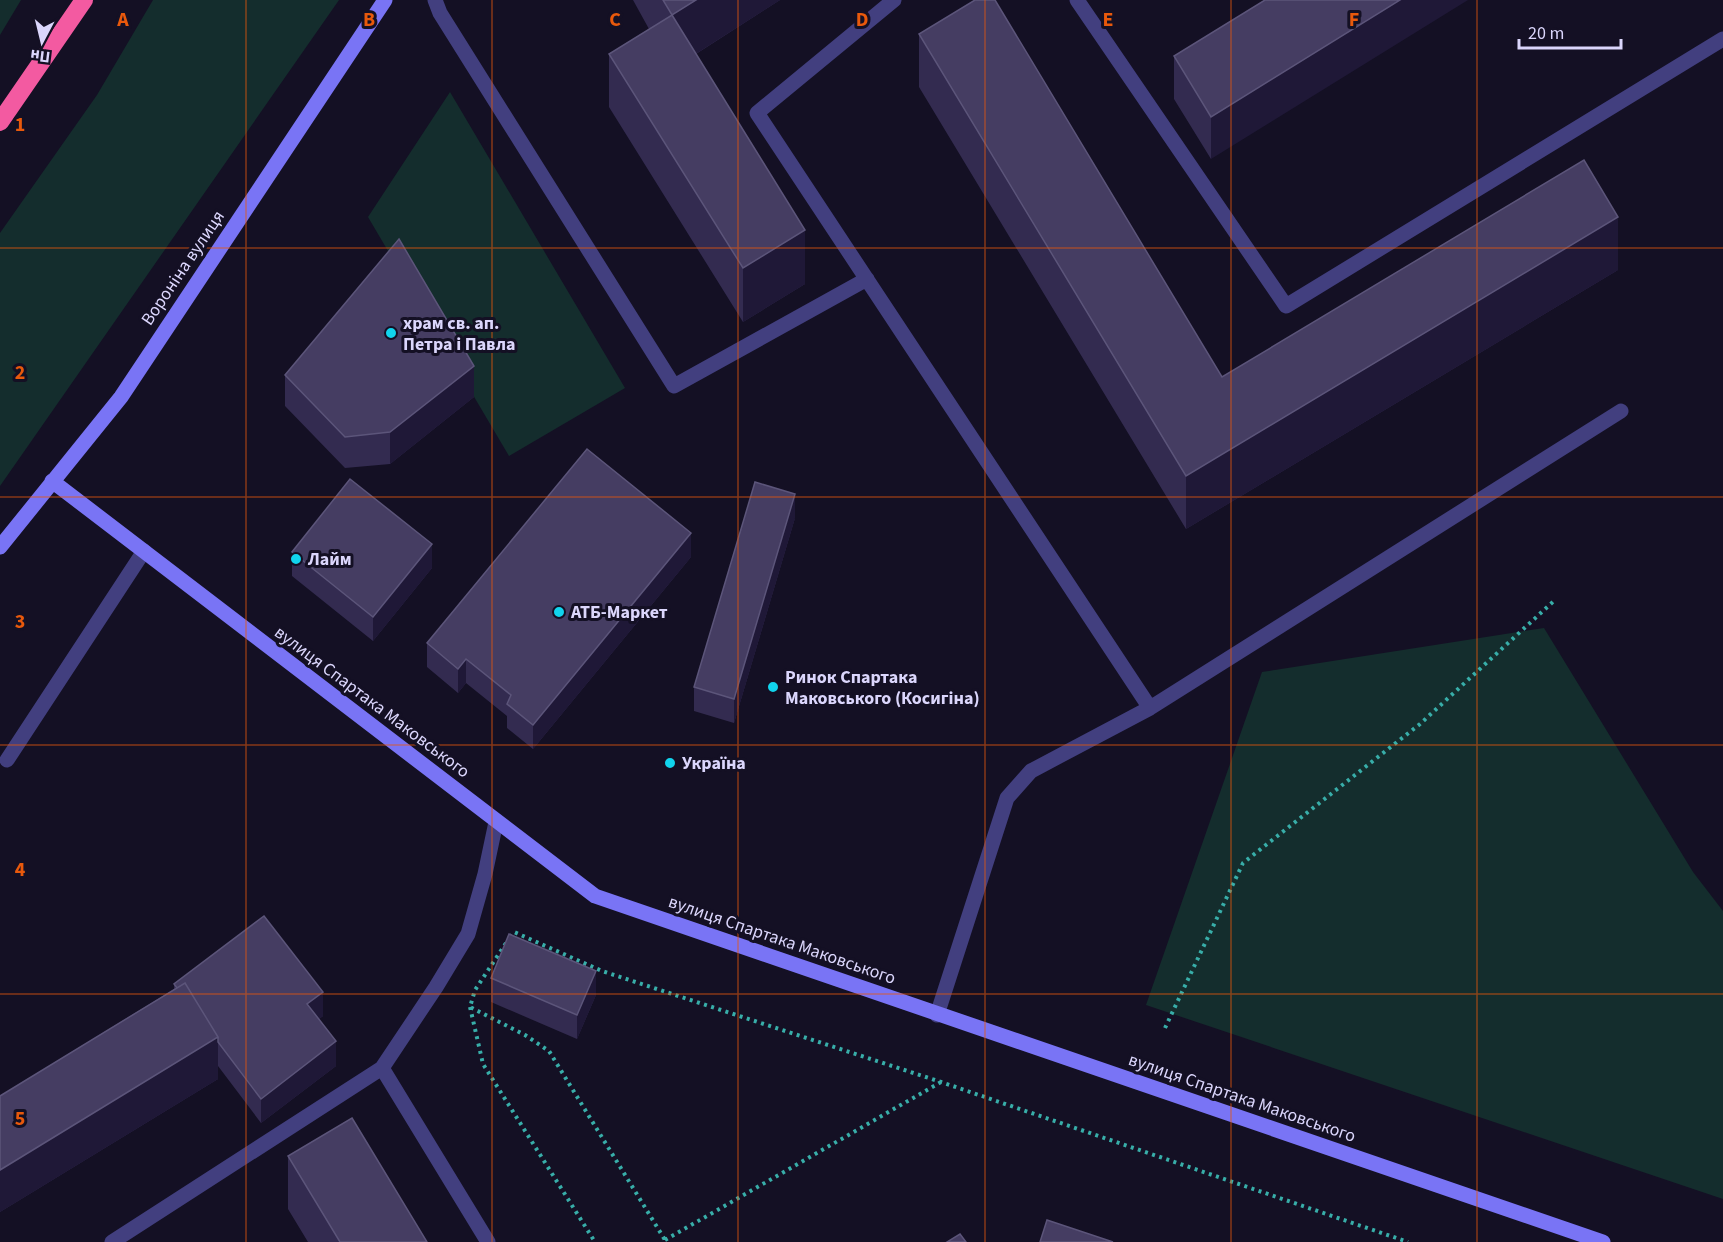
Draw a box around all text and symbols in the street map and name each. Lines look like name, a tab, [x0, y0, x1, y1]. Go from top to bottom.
text: A	[116, 6, 129, 34]
text: B	[363, 6, 375, 34]
text: C	[609, 6, 621, 34]
text: D	[856, 6, 868, 34]
text: E	[1103, 6, 1113, 34]
text: F	[1349, 6, 1359, 34]
north arrow	[12, 12, 72, 72]
scale bar	[1519, 12, 1621, 50]
text: 20 m	[1528, 21, 1564, 46]
text: Пн	[29, 44, 52, 68]
text: 1	[15, 111, 25, 139]
street label: Вороніна вулиця	[135, 206, 231, 330]
place label: храм св. ап. Петра і Павла	[403, 311, 515, 357]
marker: храм св. ап. Петра і Павла	[384, 326, 398, 340]
text: 2	[15, 359, 25, 387]
place label: Лайм	[307, 547, 352, 572]
marker: Лайм	[289, 552, 303, 566]
place label: АТБ-Маркет	[570, 600, 668, 625]
marker: АТБ-Маркет	[552, 605, 566, 619]
text: 3	[15, 608, 25, 636]
street label: вулиця Спартака Маковського	[269, 620, 475, 784]
place label: Ринок Спартака Маковського (Косигіна)	[785, 665, 980, 711]
marker: Ринок Спартака Маковського (Косигіна)	[766, 680, 780, 694]
place label: Україна	[682, 751, 746, 776]
marker: Україна	[663, 756, 677, 770]
text: 4	[15, 856, 26, 884]
street label: вулиця Спартака Маковського	[665, 889, 899, 991]
street label: вулиця Спартака Маковського	[1125, 1047, 1359, 1149]
text: 5	[15, 1105, 25, 1133]

